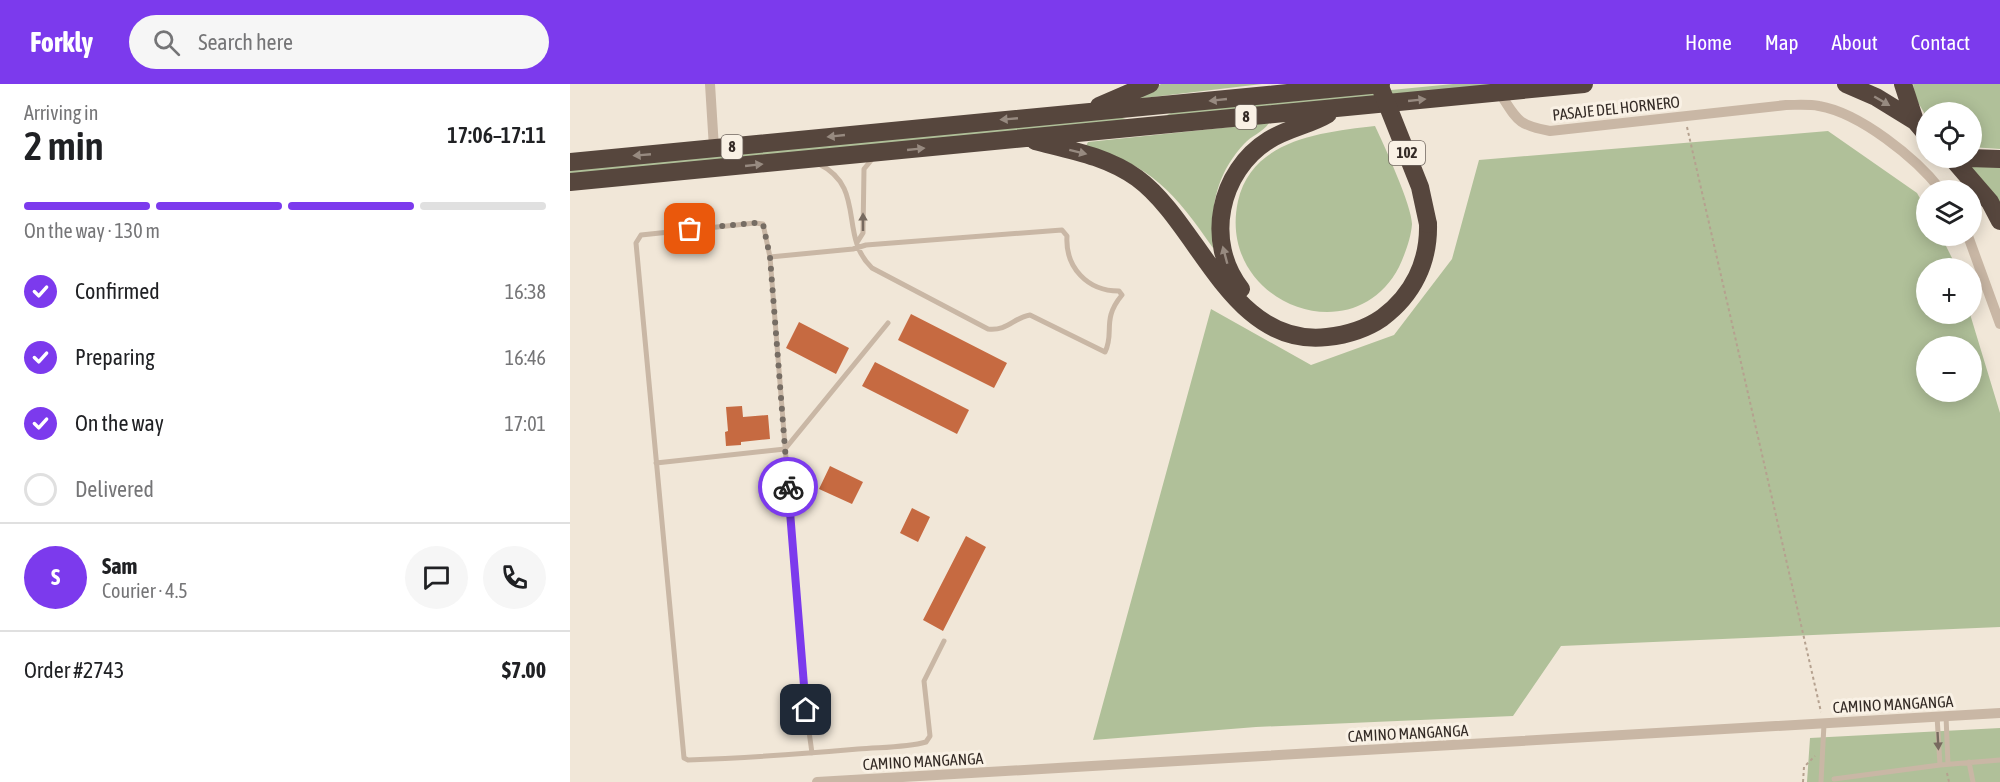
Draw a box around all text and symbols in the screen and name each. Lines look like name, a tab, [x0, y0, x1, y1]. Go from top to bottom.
search box	[129, 15, 549, 69]
text: Forkly	[30, 26, 93, 58]
icon: search	[150, 26, 183, 59]
text: Search here	[198, 29, 293, 55]
text: Home	[1685, 30, 1732, 54]
text: Map	[1765, 30, 1799, 54]
text: About	[1832, 30, 1878, 54]
text: Contact	[1911, 30, 1970, 54]
street label: PASAJE DEL HORNERO	[1551, 92, 1681, 124]
one-way arrow	[1209, 95, 1228, 105]
one-way arrow	[1408, 95, 1427, 105]
one-way arrow	[1873, 96, 1890, 106]
text: Arriving in	[24, 101, 98, 124]
map controls	[1916, 102, 1982, 402]
button: locate	[1916, 102, 1982, 168]
road number: 8	[1236, 105, 1256, 129]
one-way arrow	[999, 114, 1018, 124]
text: 17:06–17:11	[447, 122, 546, 148]
text: 2 min	[24, 124, 104, 168]
one-way arrow	[827, 131, 846, 141]
road number: 8	[722, 135, 742, 159]
road number: 102	[1389, 141, 1425, 165]
one-way arrow	[906, 144, 925, 154]
one-way arrow	[1069, 147, 1087, 157]
one-way arrow	[632, 150, 651, 160]
one-way arrow	[744, 160, 763, 170]
button: layers	[1916, 180, 1982, 246]
pin	[664, 203, 715, 254]
icon: bag	[673, 212, 706, 245]
one-way arrow	[858, 213, 868, 232]
text: On the way · 130 m	[24, 219, 160, 242]
one-way arrow	[1219, 245, 1229, 264]
button: +	[1916, 258, 1982, 324]
icon: check	[24, 275, 57, 308]
text: Confirmed	[75, 278, 160, 304]
text: 16:38	[505, 280, 546, 303]
button: −	[1916, 336, 1982, 402]
icon: check	[24, 341, 57, 374]
text: Preparing	[75, 344, 155, 370]
text: 16:46	[505, 346, 546, 369]
icon: check	[24, 407, 57, 440]
text: On the way	[75, 410, 164, 436]
text: 17:01	[504, 412, 546, 435]
courier	[758, 457, 818, 517]
icon: bike	[772, 471, 805, 504]
text: Delivered	[75, 476, 154, 502]
button: chat	[405, 546, 468, 609]
button: phone	[483, 546, 546, 609]
text: Sam	[102, 553, 137, 579]
text: S	[51, 564, 60, 590]
text: Courier · 4.5	[102, 579, 188, 602]
text: Order #2743	[24, 657, 124, 683]
text: $7.00	[502, 657, 546, 683]
pin	[780, 684, 831, 735]
street label: CAMINO MANGANGA	[1832, 692, 1954, 716]
icon: home	[789, 693, 822, 726]
street label: CAMINO MANGANGA	[1347, 721, 1469, 745]
one-way arrow	[1933, 731, 1942, 750]
street label: CAMINO MANGANGA	[862, 749, 984, 773]

